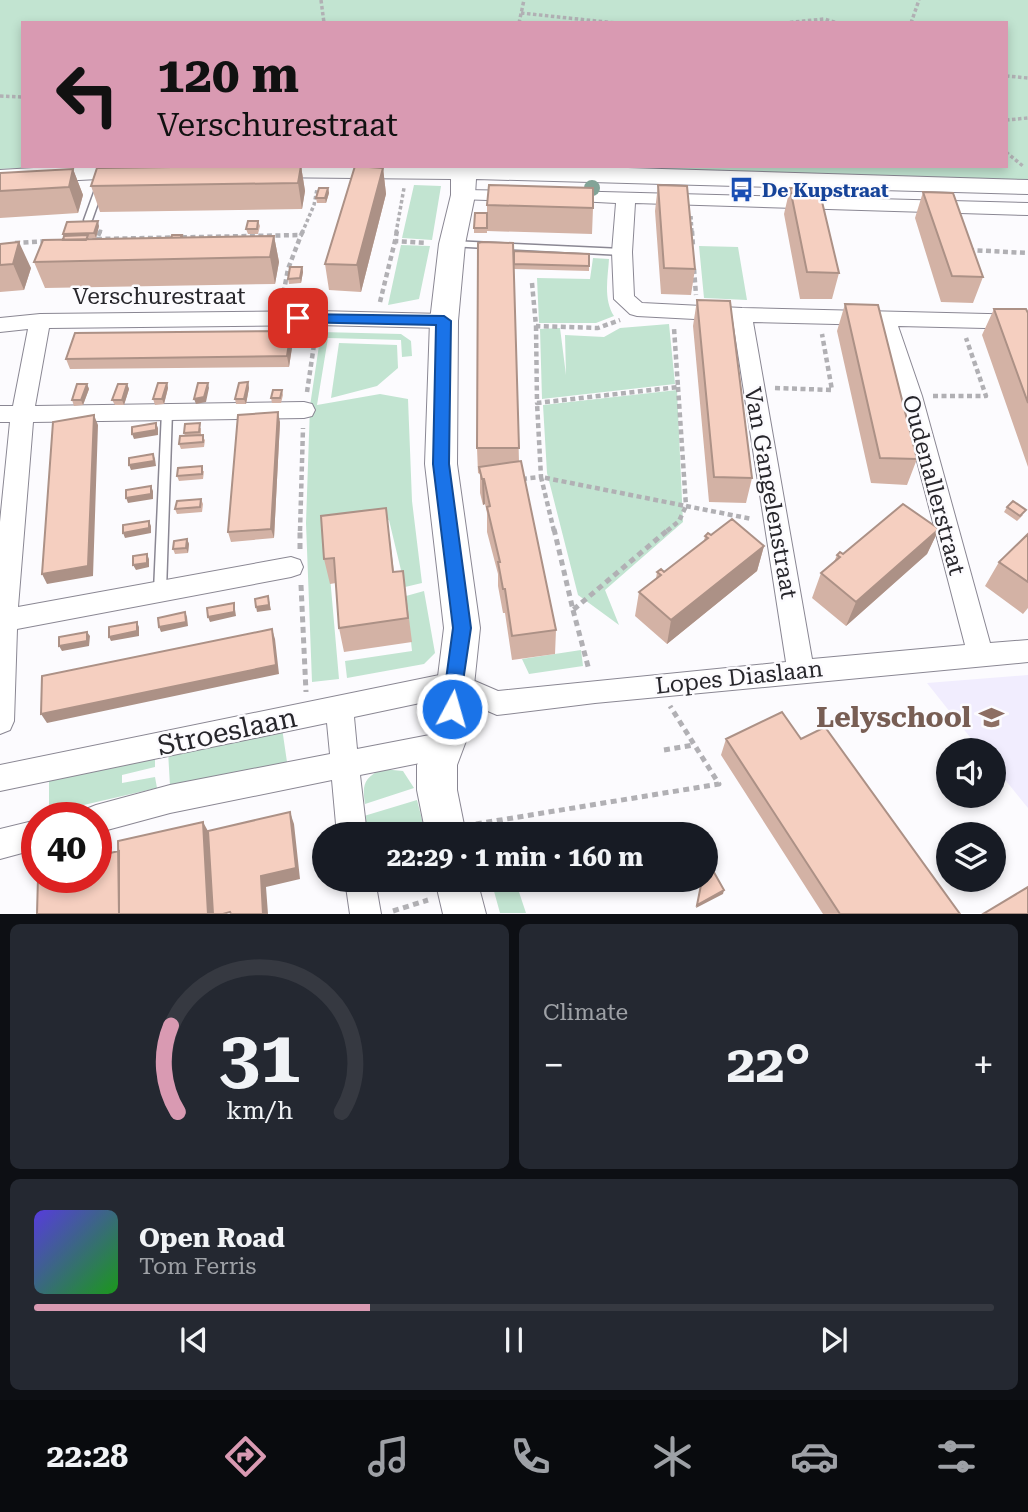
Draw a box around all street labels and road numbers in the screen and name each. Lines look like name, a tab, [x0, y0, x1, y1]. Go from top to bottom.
street label: Verschurestraat	[72, 283, 246, 310]
street label: Van Gangelenstraat	[739, 385, 802, 601]
street label: Oudenallerstraat	[896, 392, 971, 579]
street label: Lopes Diaslaan	[654, 655, 824, 700]
street label: Stroeslaan	[154, 701, 300, 762]

